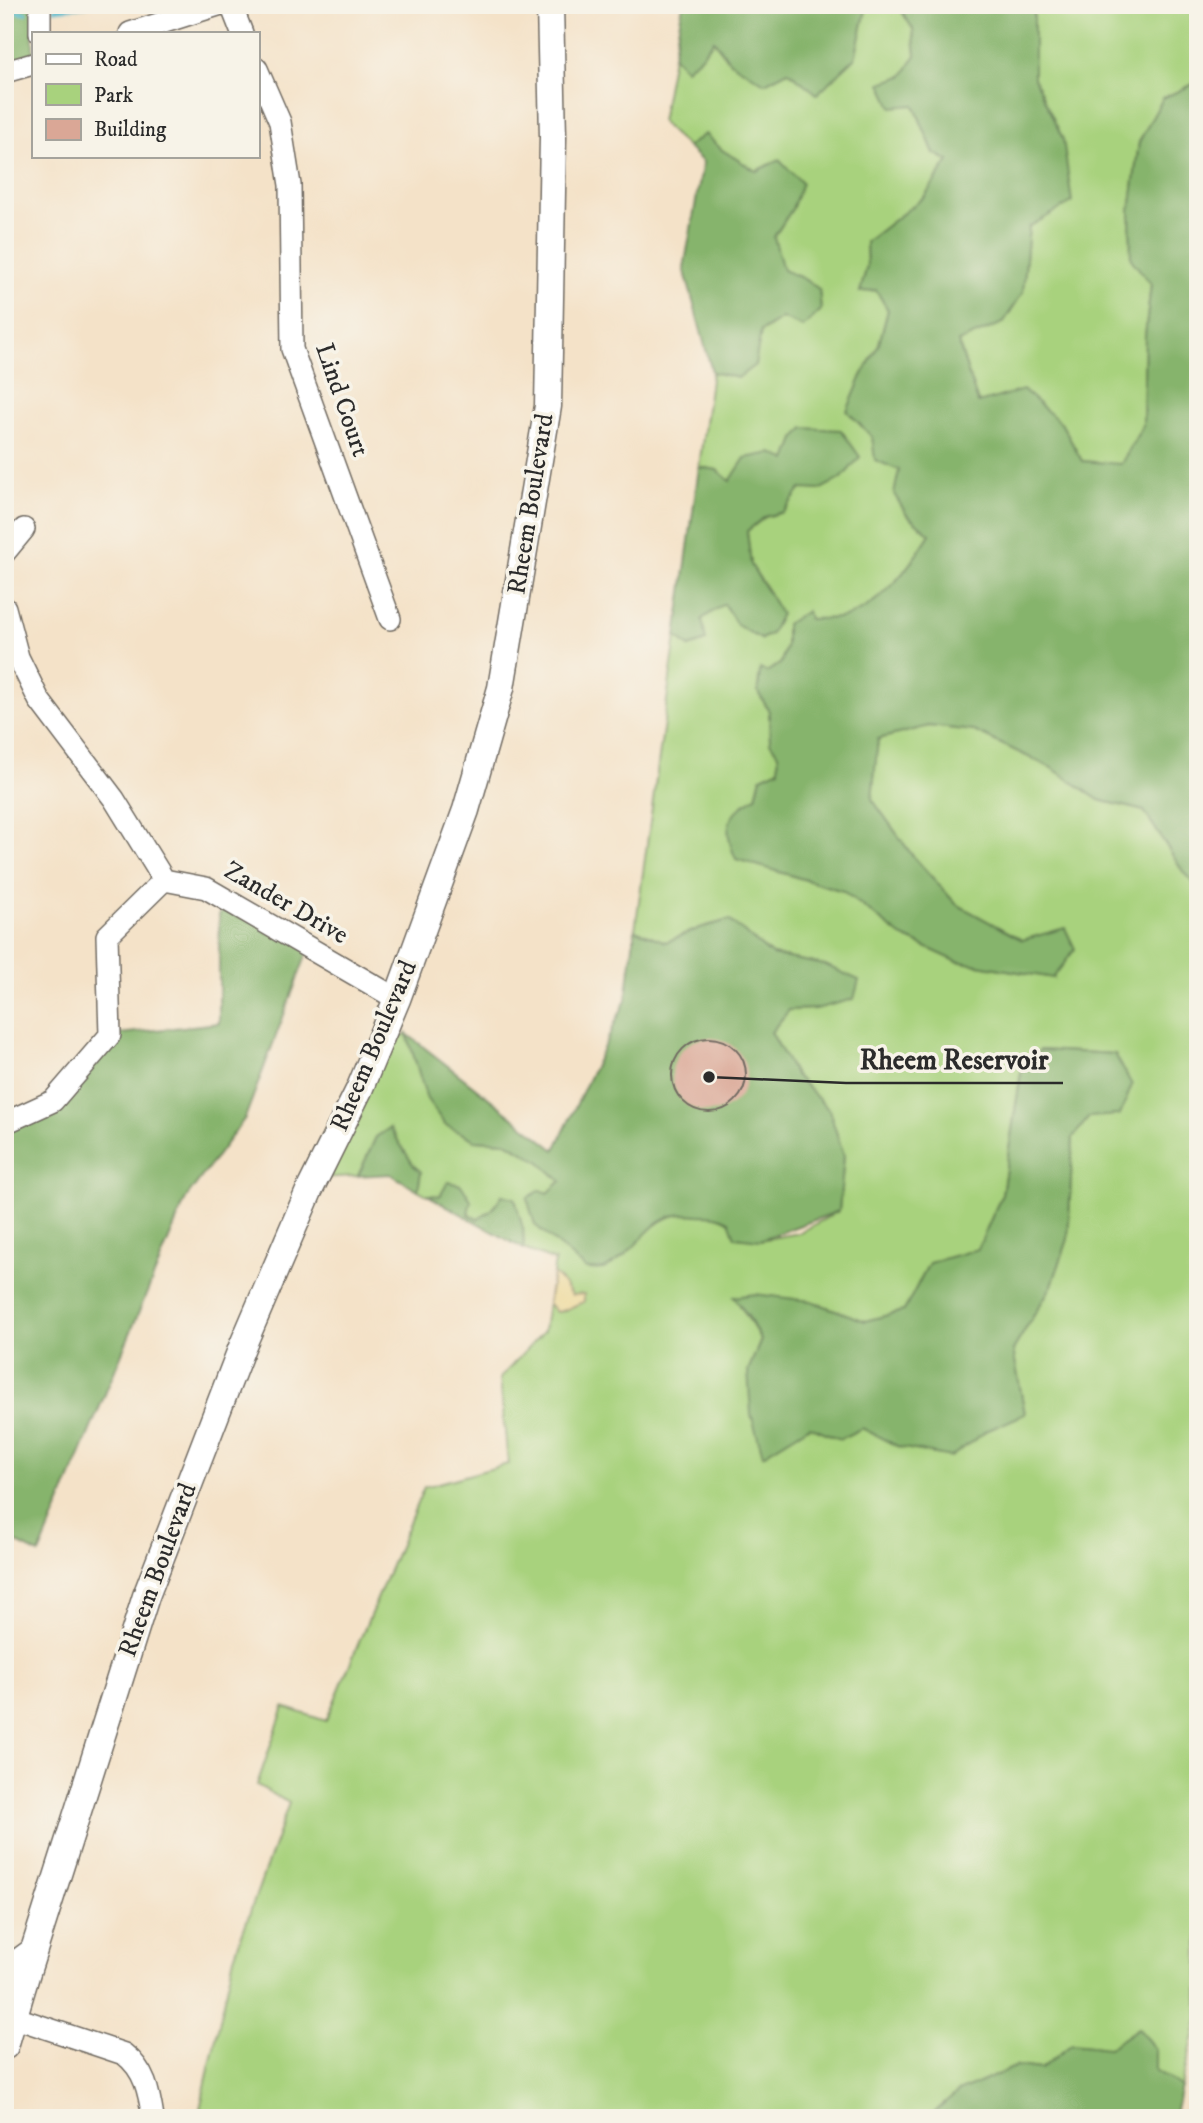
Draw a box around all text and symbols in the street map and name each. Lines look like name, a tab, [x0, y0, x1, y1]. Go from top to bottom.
legend	[32, 32, 259, 158]
text: Road	[94, 47, 138, 73]
text: Park	[94, 83, 134, 109]
text: Building	[94, 117, 167, 143]
street label: Lind Court	[307, 339, 377, 461]
street label: Rheem Boulevard	[500, 411, 562, 597]
street label: Zander Drive	[218, 854, 354, 952]
street label: Rheem Boulevard	[323, 955, 425, 1137]
callout: Rheem Reservoir	[846, 1034, 1063, 1083]
text: Rheem Reservoir	[860, 1043, 1049, 1078]
street label: Rheem Boulevard	[111, 1479, 205, 1661]

